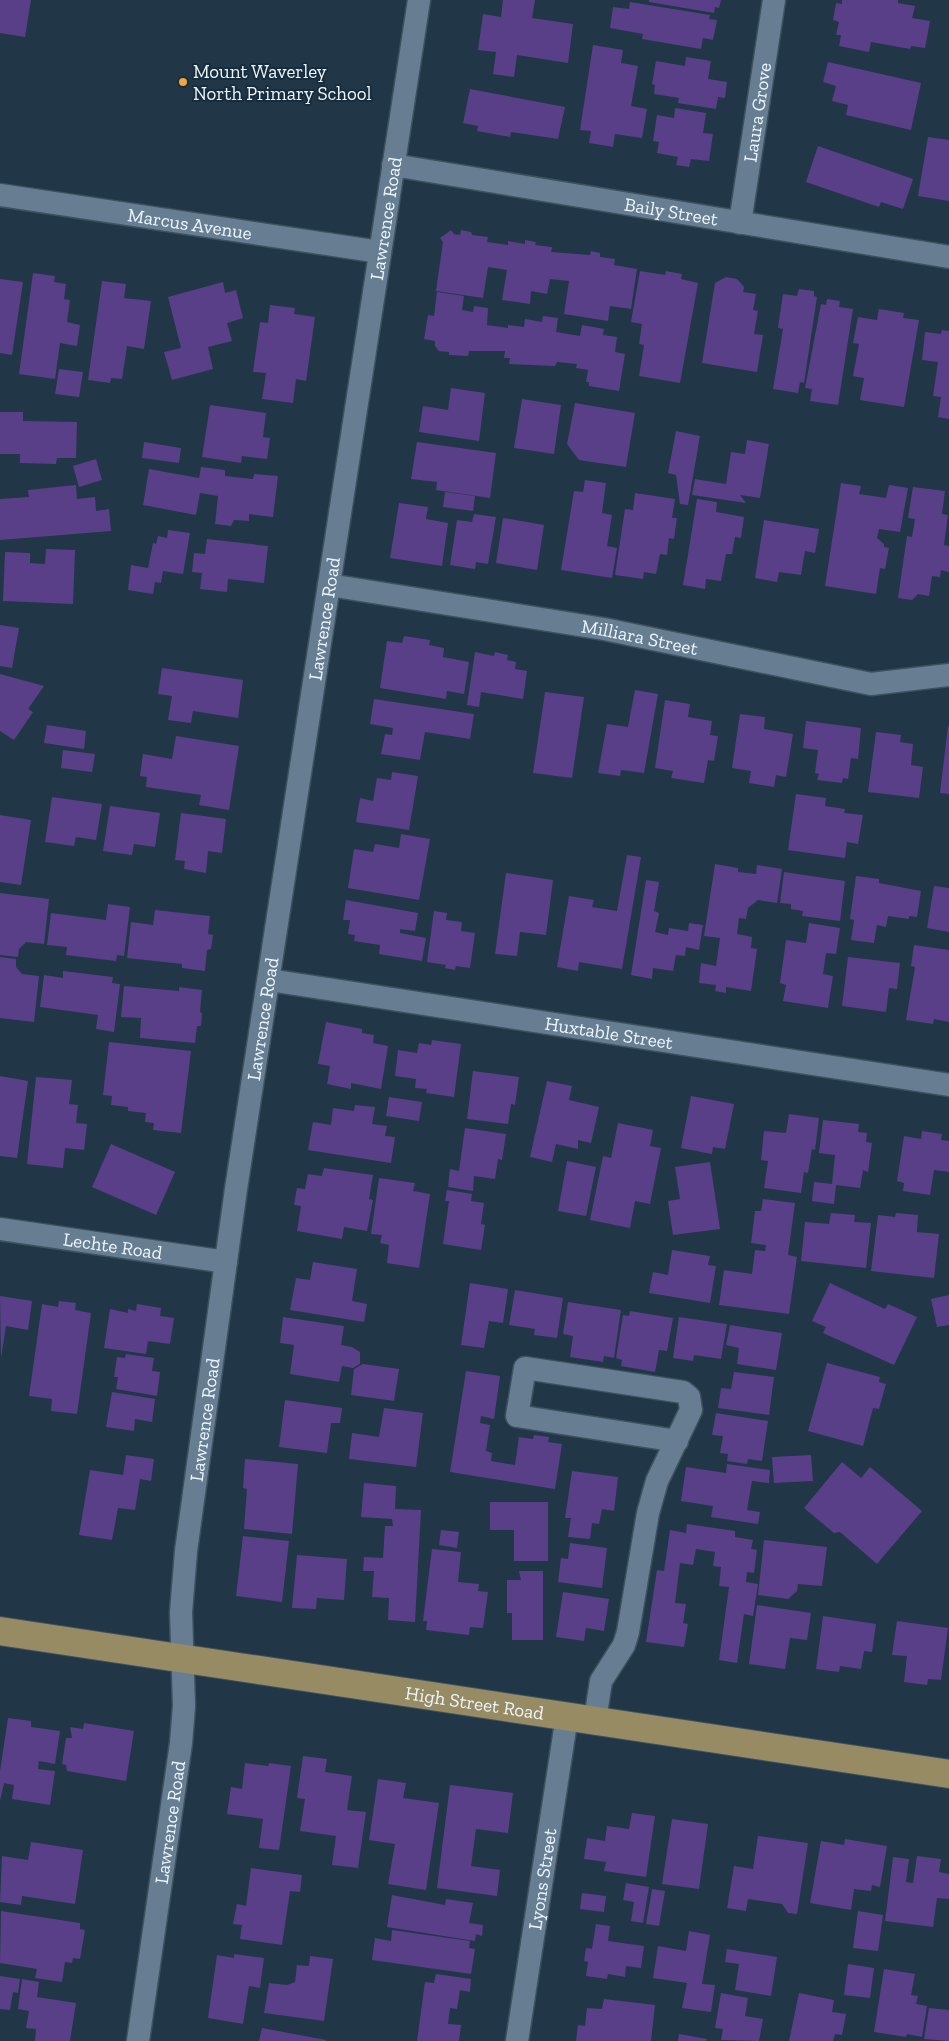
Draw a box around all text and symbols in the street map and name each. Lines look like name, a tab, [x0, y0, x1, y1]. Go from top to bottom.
place label: Mount Waverley North Primary School	[193, 60, 372, 105]
street label: Laura Grove	[738, 61, 776, 164]
marker: Mount Waverley North Primary School	[177, 76, 189, 88]
street label: Lawrence Road	[365, 155, 407, 282]
street label: Baily Street	[623, 192, 720, 231]
street label: Marcus Avenue	[126, 203, 254, 245]
street label: Lawrence Road	[303, 555, 345, 682]
street label: Milliara Street	[580, 615, 700, 660]
street label: Lawrence Road	[242, 955, 284, 1082]
street label: Huxtable Street	[543, 1012, 675, 1054]
street label: Lechte Road	[62, 1227, 164, 1265]
street label: Lawrence Road	[185, 1356, 225, 1483]
street label: High Street Road	[404, 1681, 546, 1725]
street label: Lawrence Road	[150, 1759, 190, 1886]
street label: Lyons Street	[523, 1827, 562, 1931]

